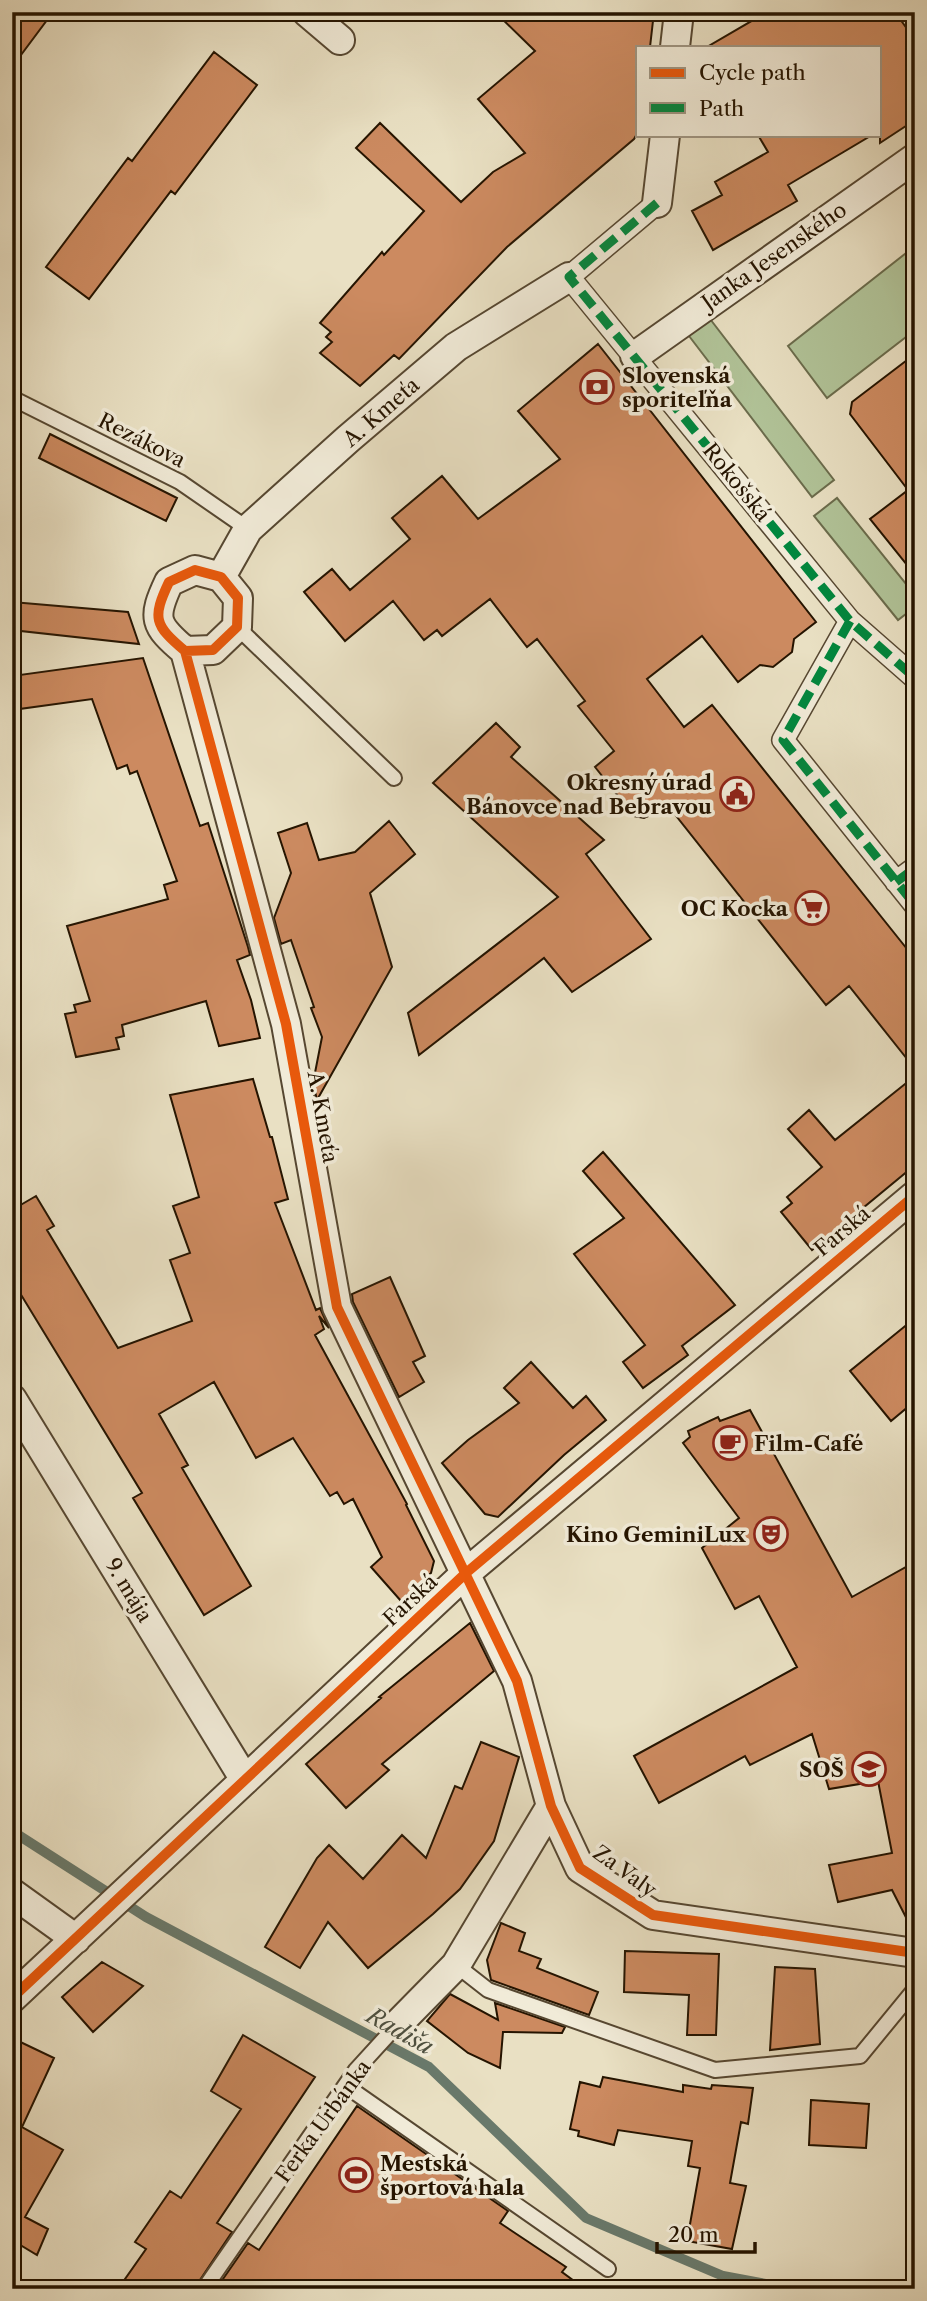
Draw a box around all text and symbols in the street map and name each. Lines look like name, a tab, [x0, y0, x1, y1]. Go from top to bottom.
legend	[636, 46, 881, 136]
text: Cycle path	[699, 60, 806, 85]
text: Path	[699, 96, 744, 121]
street label: Janka Jesenského	[694, 197, 851, 317]
place label: Slovenská sporiteľňa	[622, 363, 733, 412]
bank icon: Slovenská sporiteľňa	[578, 368, 616, 406]
street label: A. Kmeťa	[337, 372, 425, 453]
street label: Rezákova	[94, 407, 191, 473]
street label: Rokošská	[698, 438, 777, 527]
place label: Okresný úrad Bánovce nad Bebravou	[466, 770, 712, 819]
public building icon: Okresný úrad Bánovce nad Bebravou	[718, 775, 756, 813]
supermarket icon: OC Kocka	[793, 889, 831, 927]
place label: OC Kocka	[681, 896, 789, 921]
street label: A. Kmeťa	[302, 1068, 344, 1166]
street label: Farská	[809, 1200, 876, 1261]
cafe icon: Film-Café	[711, 1424, 749, 1462]
place label: Film-Café	[754, 1431, 863, 1456]
theatre icon: Kino GeminiLux	[752, 1515, 790, 1553]
place label: Kino GeminiLux	[566, 1522, 746, 1547]
street label: 9. mája	[100, 1554, 158, 1627]
street label: Farská	[378, 1568, 443, 1631]
school or university icon: SOŠ	[850, 1750, 888, 1788]
place label: SOŠ	[799, 1757, 844, 1782]
street label: Za Valy	[589, 1840, 662, 1902]
water label: Radiša	[360, 2000, 439, 2061]
street label: Ferka Urbánka	[270, 2054, 376, 2187]
place label: Mestská športová hala	[380, 2151, 525, 2200]
sports icon: Mestská športová hala	[337, 2156, 375, 2194]
scale bar	[657, 2210, 755, 2254]
text: 20 m	[668, 2222, 719, 2247]

